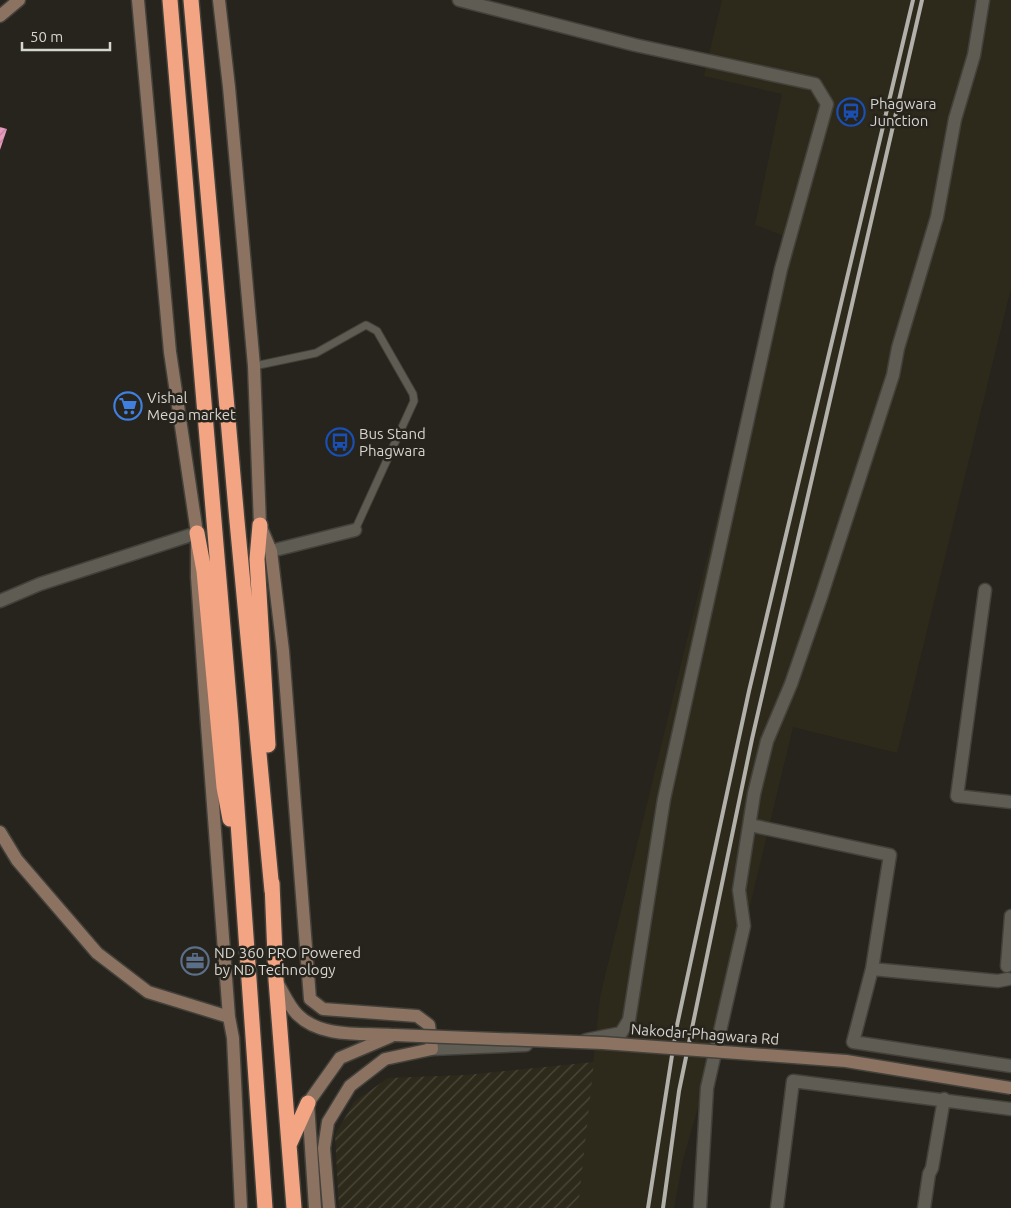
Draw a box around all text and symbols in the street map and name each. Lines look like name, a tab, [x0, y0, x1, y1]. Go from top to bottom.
scale bar	[22, 20, 110, 52]
text: 50 m	[30, 28, 63, 45]
place label: Phagwara Junction	[870, 95, 937, 129]
station icon: Phagwara Junction	[836, 97, 866, 127]
place label: Vishal Mega market	[147, 389, 236, 423]
supermarket icon: Vishal Mega market	[113, 391, 143, 421]
place label: Bus Stand Phagwara	[359, 425, 426, 459]
bus stop icon: Bus Stand Phagwara	[325, 427, 355, 457]
place label: ND 360 PRO Powered by ND Technology	[214, 944, 361, 978]
office icon: ND 360 PRO Powered by ND Technology	[180, 946, 210, 976]
street label: Nakodar-Phagwara Rd	[630, 1020, 780, 1048]

